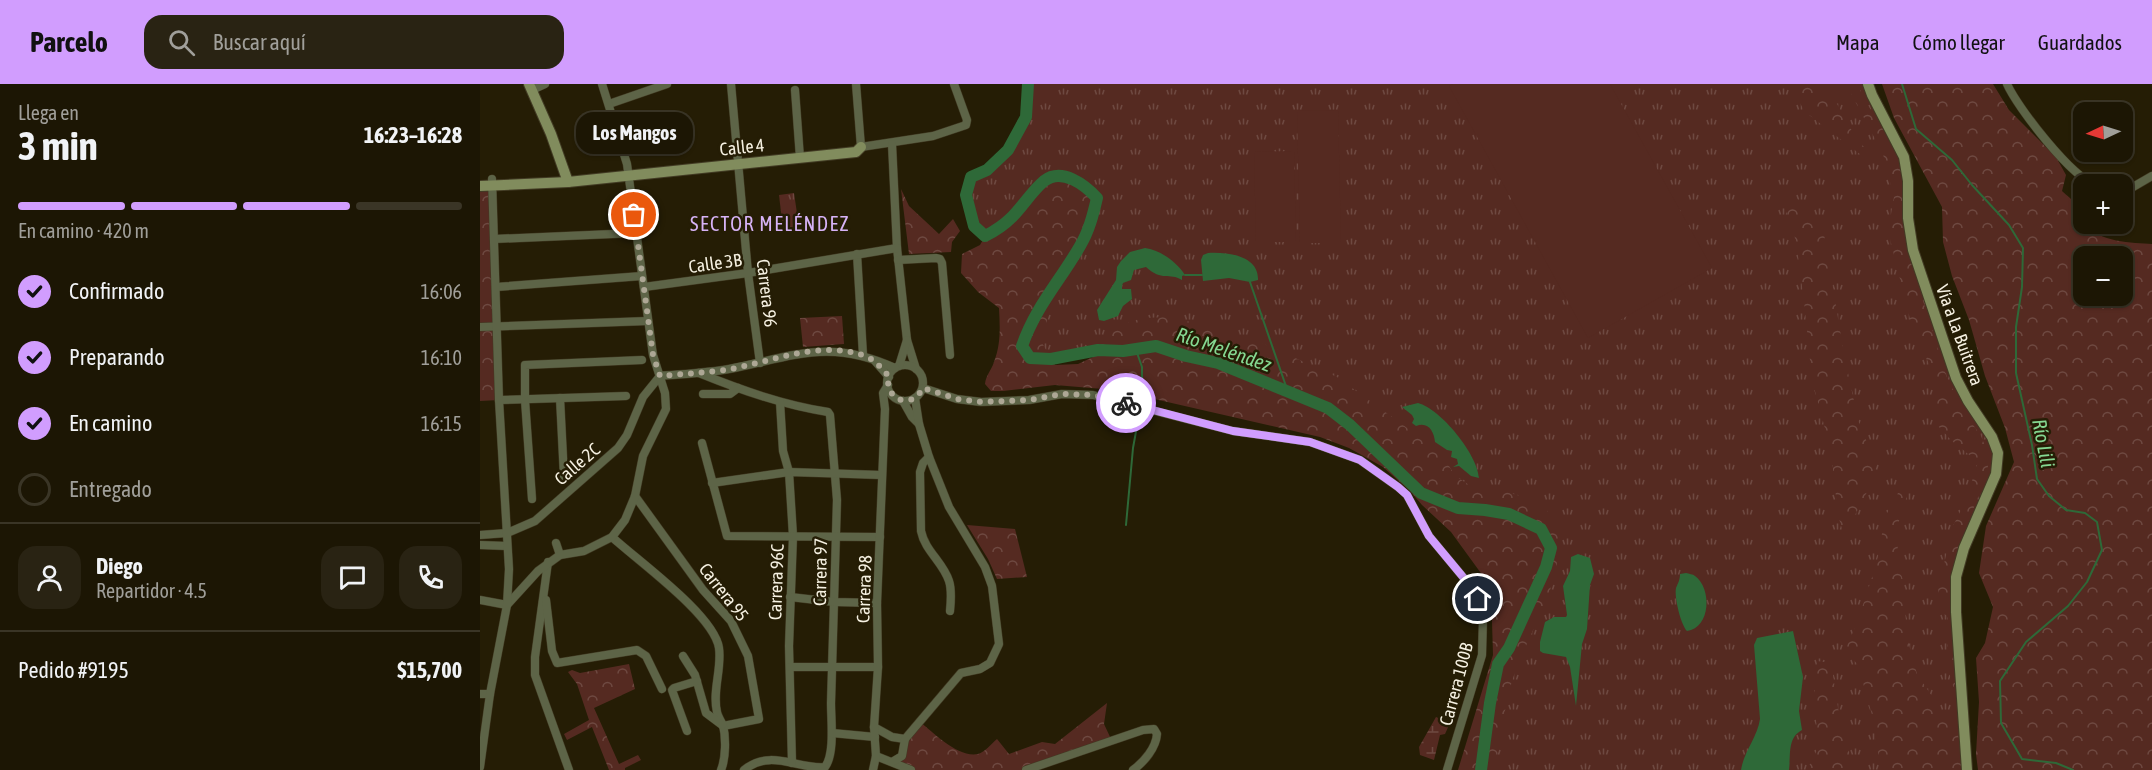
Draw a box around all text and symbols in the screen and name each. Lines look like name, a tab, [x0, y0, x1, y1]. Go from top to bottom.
search box	[144, 15, 564, 69]
text: Parcelo	[30, 26, 108, 58]
icon: search	[165, 26, 198, 59]
text: Buscar aquí	[213, 29, 306, 55]
text: Mapa	[1836, 30, 1880, 54]
text: Cómo llegar	[1913, 30, 2005, 54]
text: Guardados	[2038, 30, 2122, 54]
text: Llega en	[18, 101, 79, 124]
north arrow	[2073, 102, 2133, 162]
map controls	[2073, 102, 2133, 306]
callout: Los Mangos	[576, 113, 693, 155]
text: Los Mangos	[593, 121, 677, 144]
text: 16:23–16:28	[364, 122, 462, 148]
text: 3 min	[18, 124, 98, 168]
street label: Calle 4	[719, 134, 765, 160]
button: +	[2073, 174, 2133, 234]
pin	[608, 189, 659, 240]
icon: bag	[617, 198, 650, 231]
district label: SECTOR MELÉNDEZ	[690, 212, 850, 235]
text: En camino · 420 m	[18, 219, 149, 242]
button: −	[2073, 246, 2133, 306]
street label: Calle 3B	[687, 249, 743, 277]
street label: Carrera 96	[752, 258, 782, 328]
icon: check	[18, 275, 51, 308]
text: Confirmado	[69, 278, 164, 304]
text: 16:06	[420, 280, 462, 303]
street label: Vía a La Buitrera	[1932, 282, 1988, 388]
water label: Río Meléndez	[1174, 322, 1275, 376]
icon: check	[18, 341, 51, 374]
text: Preparando	[69, 344, 165, 370]
text: 16:10	[421, 346, 462, 369]
courier	[1096, 373, 1156, 433]
icon: bike	[1110, 387, 1143, 420]
icon: check	[18, 407, 51, 440]
text: En camino	[69, 410, 152, 436]
text: 16:15	[421, 412, 462, 435]
water label: Río Lili	[2028, 417, 2060, 470]
street label: Calle 2C	[550, 439, 604, 489]
text: Entregado	[69, 476, 152, 502]
street label: Carrera 97	[809, 538, 831, 606]
street label: Carrera 96C	[764, 544, 788, 620]
button: person	[18, 546, 81, 609]
button: chat	[321, 546, 384, 609]
button: phone	[399, 546, 462, 609]
text: Diego	[96, 553, 143, 579]
street label: Carrera 98	[852, 555, 876, 623]
street label: Carrera 95	[695, 559, 753, 625]
pin	[1452, 573, 1503, 624]
text: Repartidor · 4.5	[96, 579, 207, 602]
icon: home	[1461, 582, 1494, 615]
street label: Carrera 100B	[1435, 640, 1477, 728]
text: Pedido #9195	[18, 657, 129, 683]
text: $15,700	[397, 657, 462, 683]

